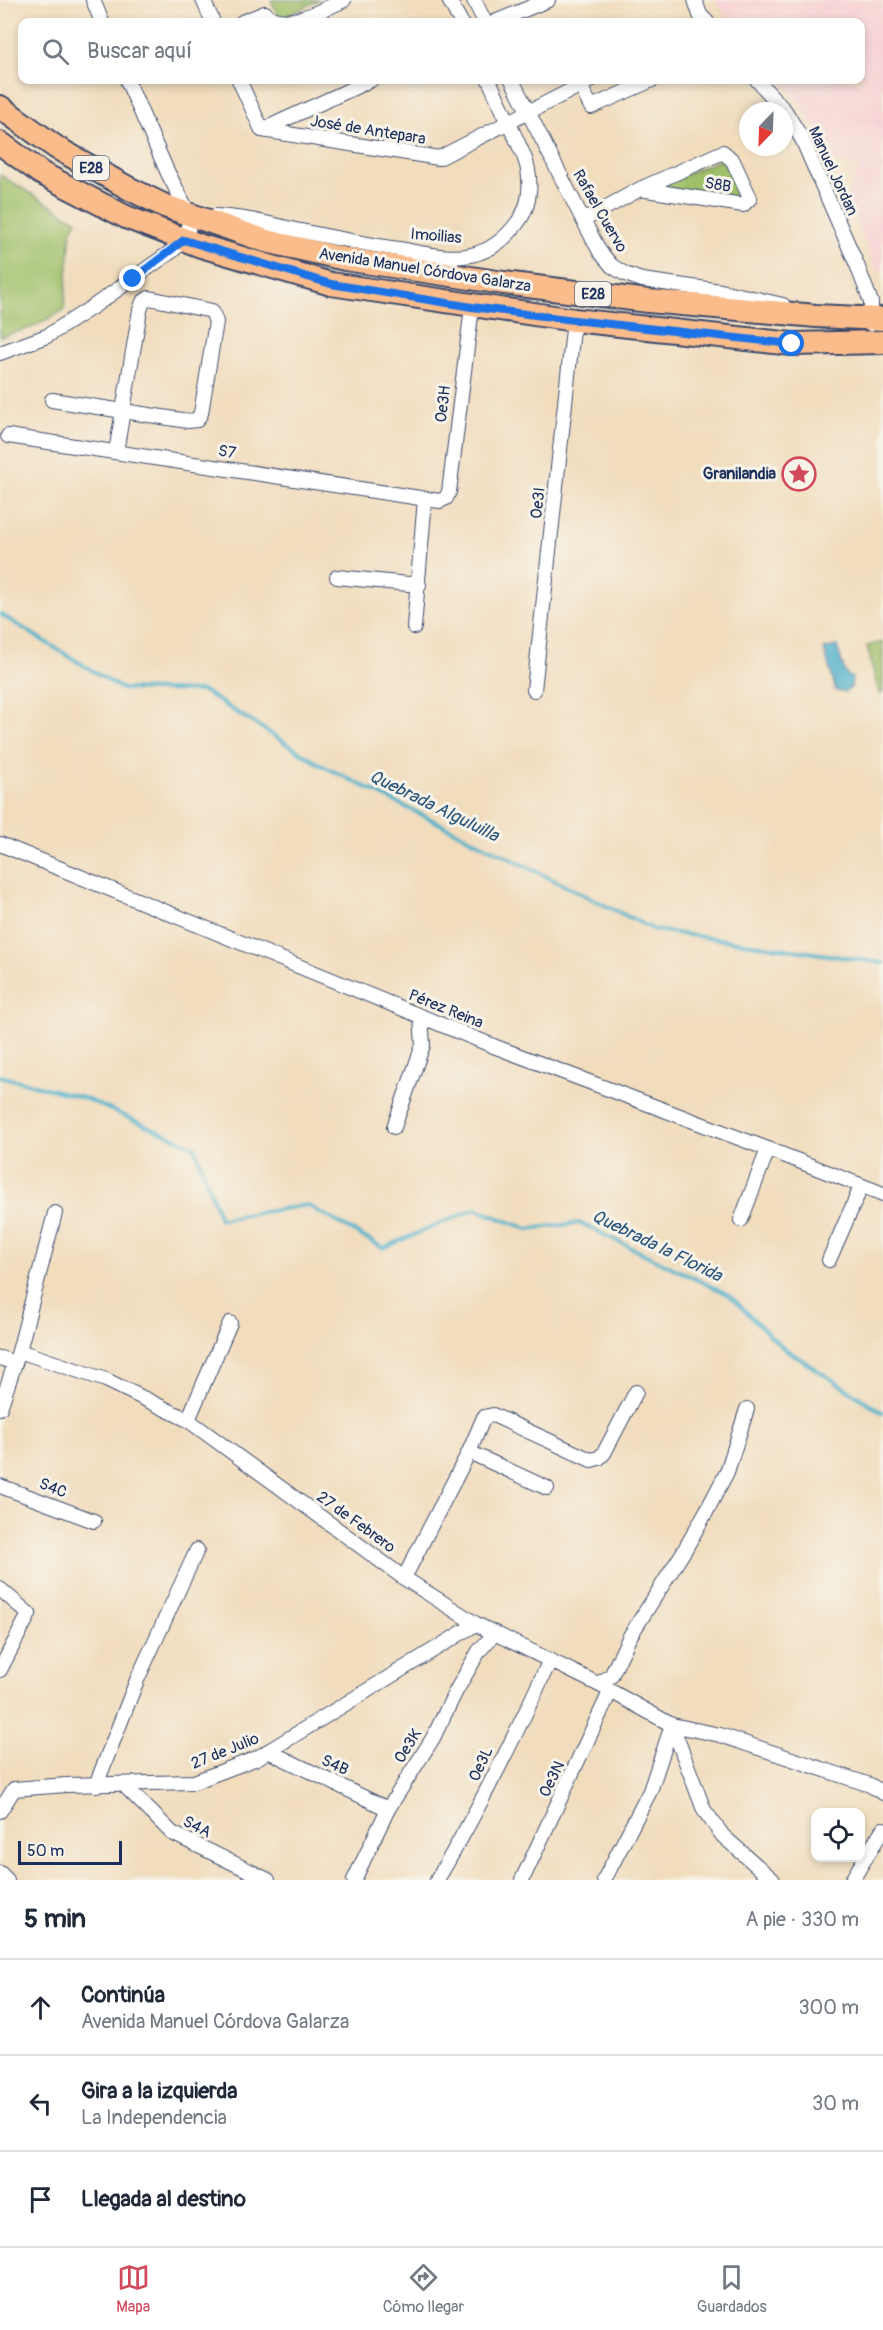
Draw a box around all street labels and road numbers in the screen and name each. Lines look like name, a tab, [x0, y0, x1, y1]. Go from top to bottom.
street label: José de Antepara	[309, 111, 427, 149]
street label: Manuel Jordan	[804, 123, 862, 219]
road number: E28	[73, 156, 109, 180]
street label: Rafael Cuervo	[568, 166, 632, 256]
street label: S8B	[703, 173, 733, 197]
street label: Imoilias	[410, 224, 462, 248]
street label: Avenida Manuel Córdova Galarza	[317, 243, 533, 297]
road number: E28	[575, 282, 611, 306]
street label: Oe3H	[431, 384, 455, 424]
street label: S7	[217, 441, 238, 463]
street label: Oe3I	[526, 486, 550, 520]
street label: Pérez Reina	[406, 985, 486, 1033]
street label: S4C	[36, 1474, 70, 1502]
street label: 27 de Febrero	[313, 1487, 400, 1557]
street label: Oe3K	[390, 1725, 426, 1767]
street label: 27 de Julio	[188, 1728, 262, 1774]
street label: Oe3L	[464, 1743, 498, 1785]
street label: S4B	[318, 1750, 352, 1780]
street label: Oe3N	[535, 1758, 569, 1800]
street label: S4A	[180, 1812, 214, 1842]

